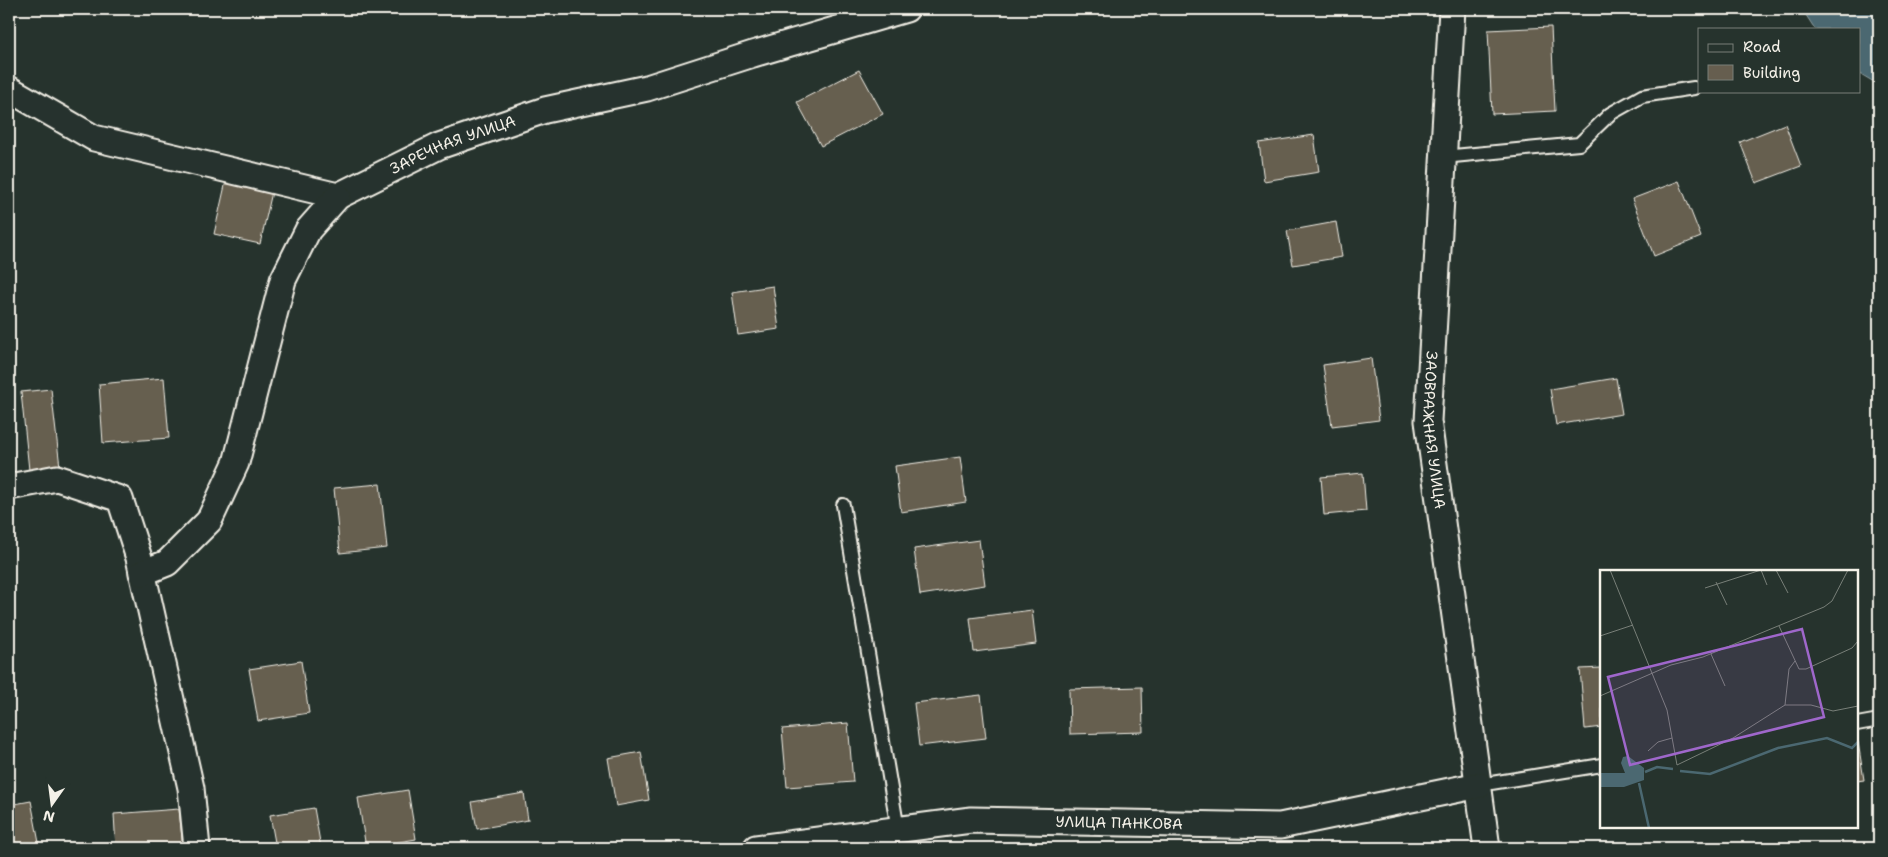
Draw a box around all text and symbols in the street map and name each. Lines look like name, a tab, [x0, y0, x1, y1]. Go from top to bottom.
legend	[1698, 28, 1860, 92]
text: Road	[1743, 37, 1781, 57]
text: Building	[1743, 63, 1800, 83]
street label: ЗАРЕЧНАЯ УЛИЦА	[387, 111, 518, 179]
street label: ЗАОВРАЖНАЯ УЛИЦА	[1418, 351, 1450, 510]
inset map	[1600, 570, 1858, 827]
north arrow	[28, 780, 78, 830]
text: N	[41, 807, 56, 827]
street label: УЛИЦА ПАНКОВА	[1055, 812, 1183, 834]

